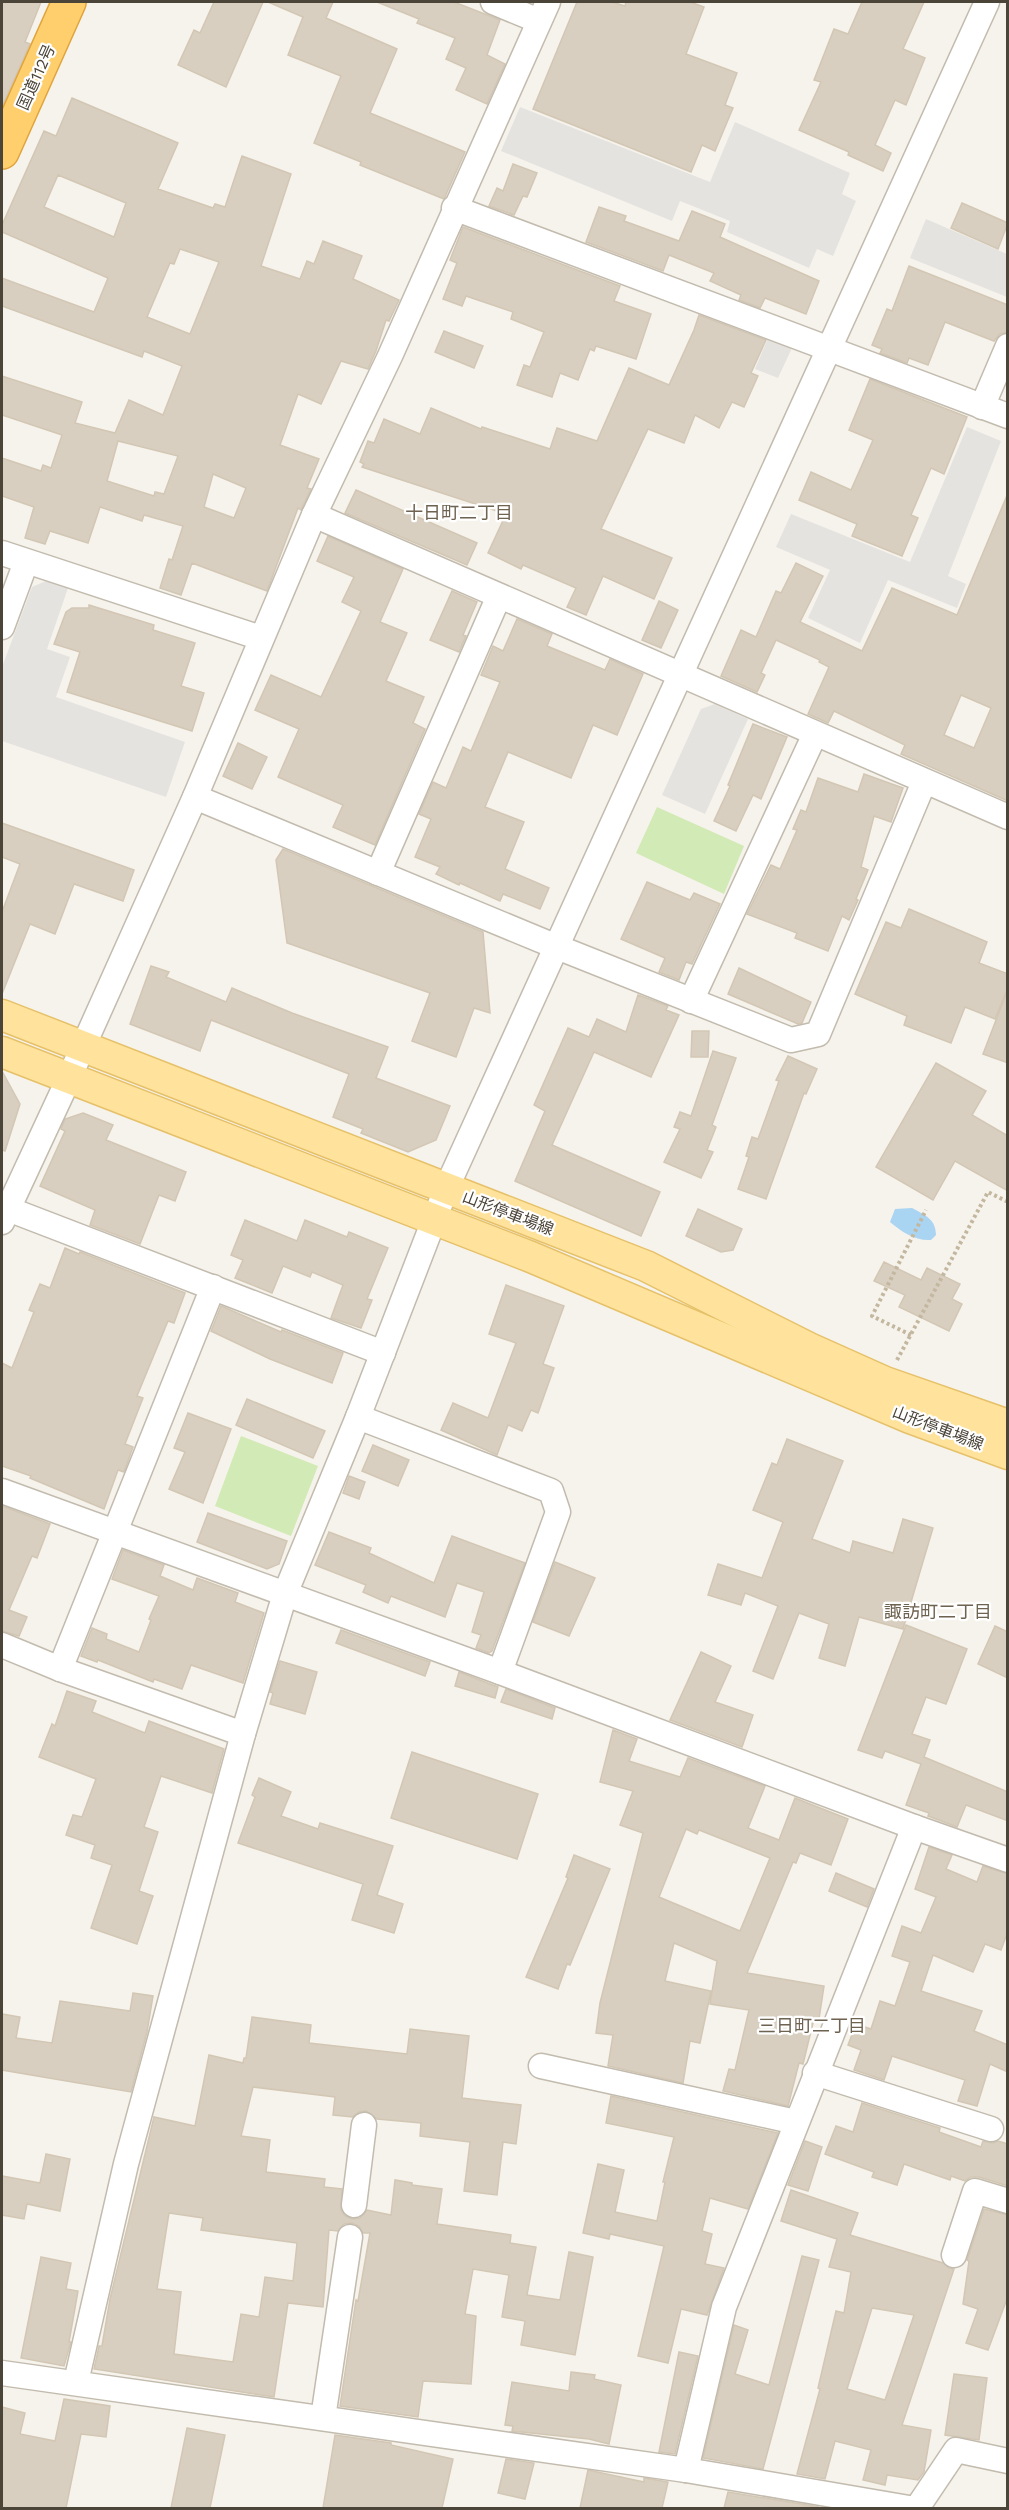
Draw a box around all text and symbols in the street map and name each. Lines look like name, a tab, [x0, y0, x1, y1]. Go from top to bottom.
street label: 国道112号	[13, 41, 59, 113]
district label: 十日町二丁目	[405, 502, 513, 523]
street label: 山形停車場線	[460, 1187, 556, 1239]
street label: 山形停車場線	[890, 1402, 986, 1454]
district label: 諏訪町二丁目	[884, 1601, 992, 1622]
district label: 三日町二丁目	[758, 2015, 866, 2036]

